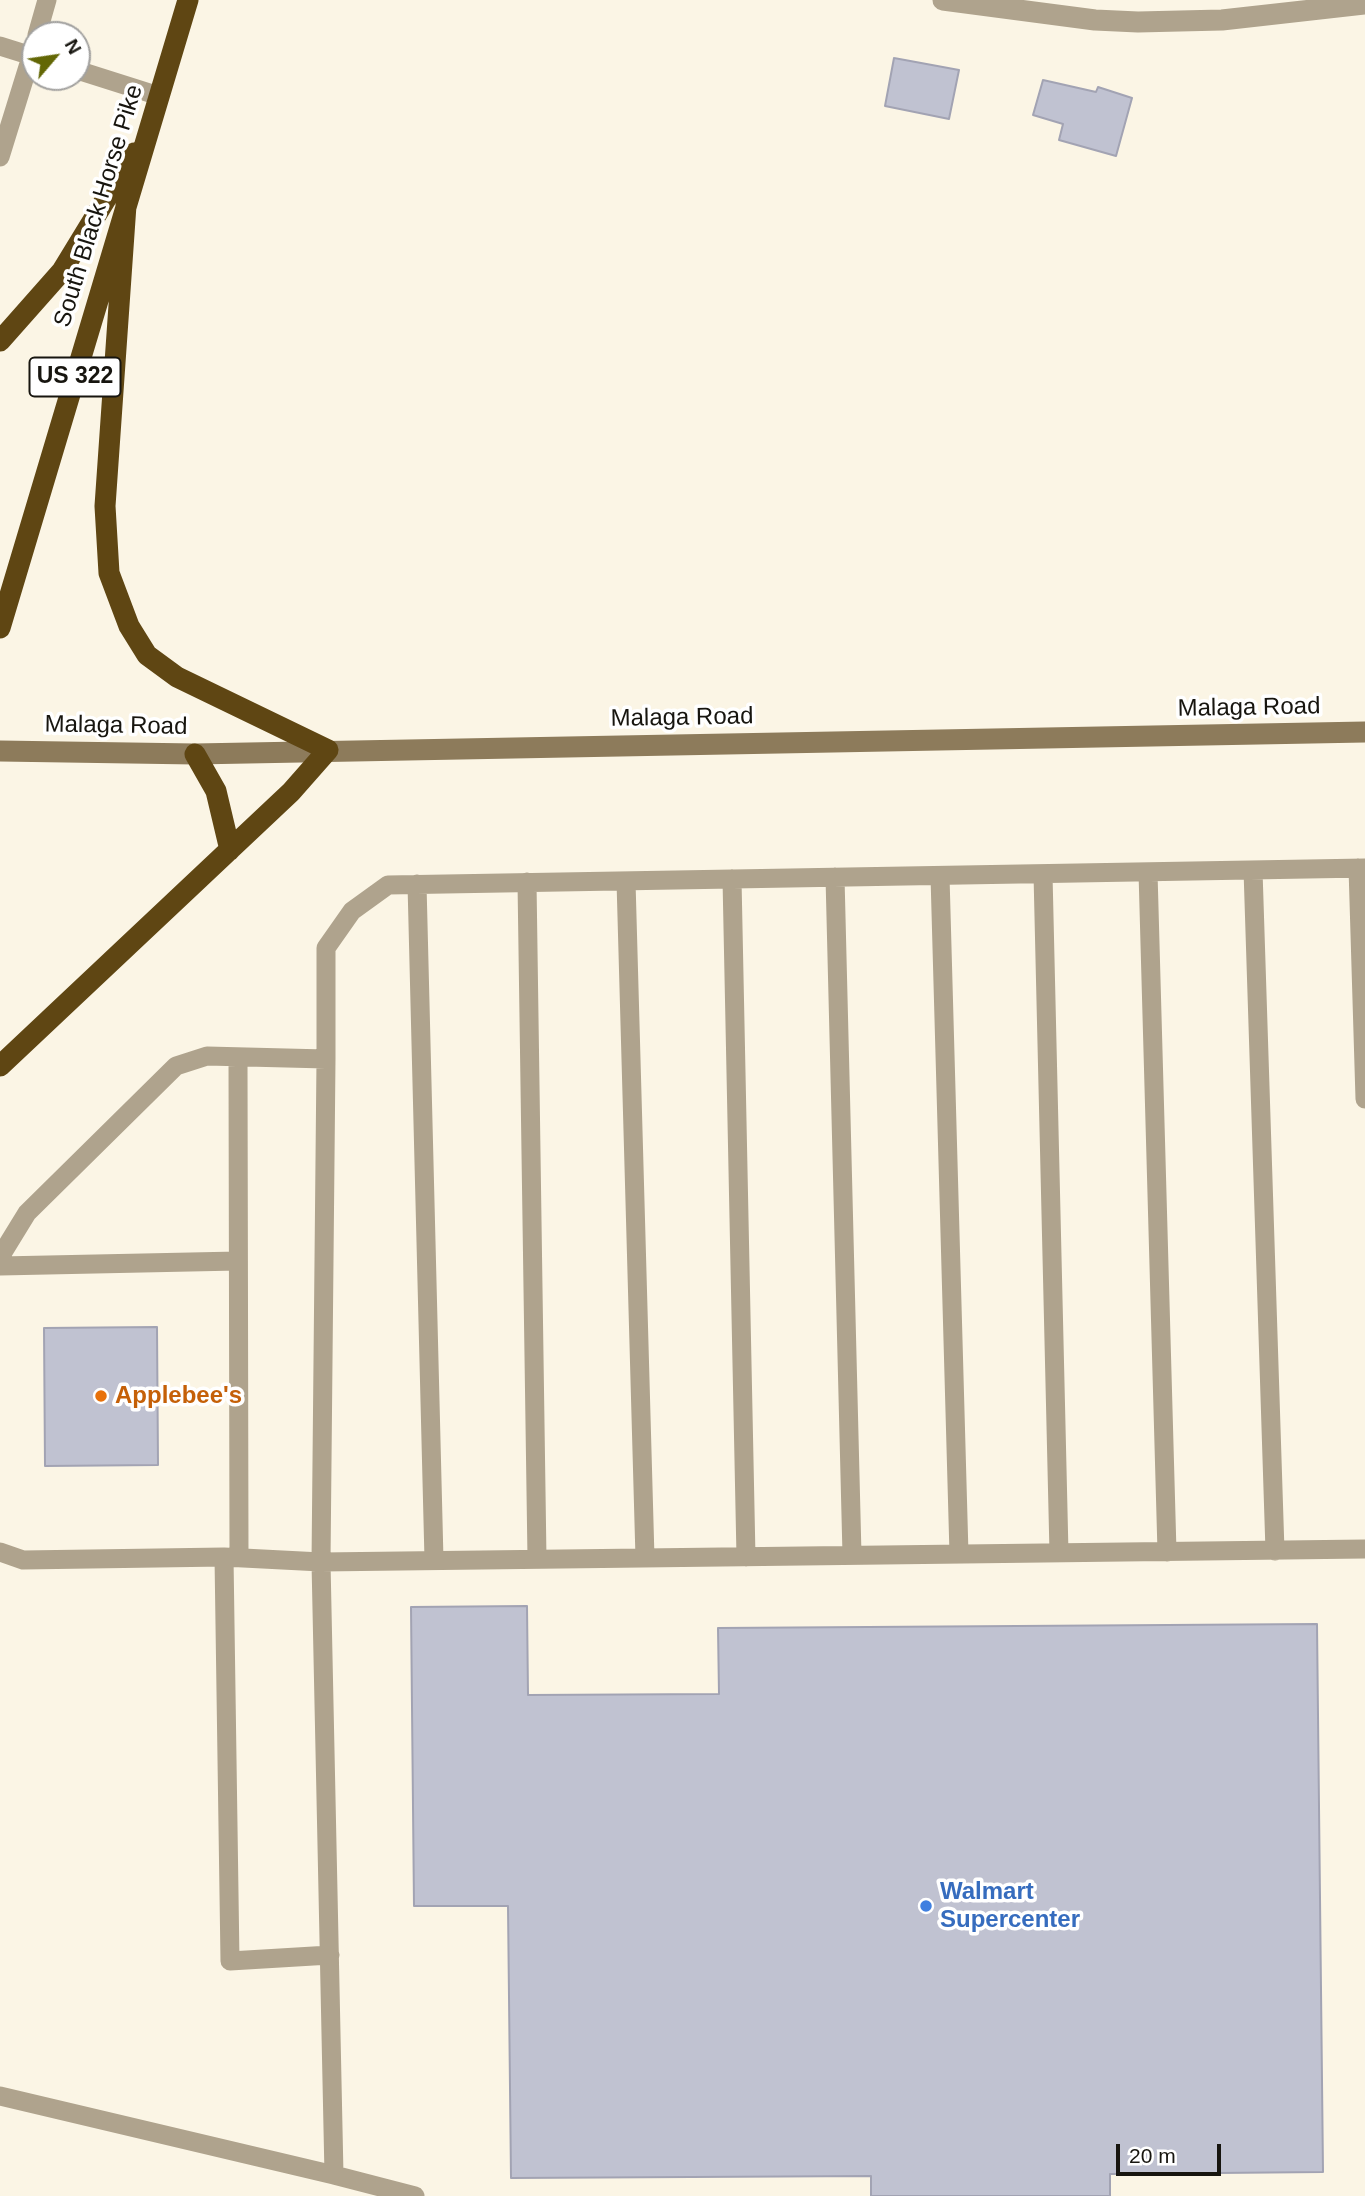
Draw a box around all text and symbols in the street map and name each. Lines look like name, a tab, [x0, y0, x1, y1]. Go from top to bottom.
north arrow	[21, 21, 91, 91]
text: N	[61, 35, 86, 58]
street label: South Black Horse Pike	[48, 81, 150, 331]
road number: US 322	[29, 358, 120, 396]
street label: Malaga Road	[1177, 692, 1321, 724]
street label: Malaga Road	[610, 702, 754, 734]
street label: Malaga Road	[44, 710, 188, 742]
place label: Applebee's	[115, 1382, 242, 1410]
marker: Applebee's	[93, 1388, 109, 1404]
place label: Walmart Supercenter	[940, 1878, 1080, 1934]
marker: Walmart Supercenter	[918, 1898, 934, 1914]
scale bar	[1120, 2130, 1225, 2174]
text: 20 m	[1129, 2144, 1176, 2167]

